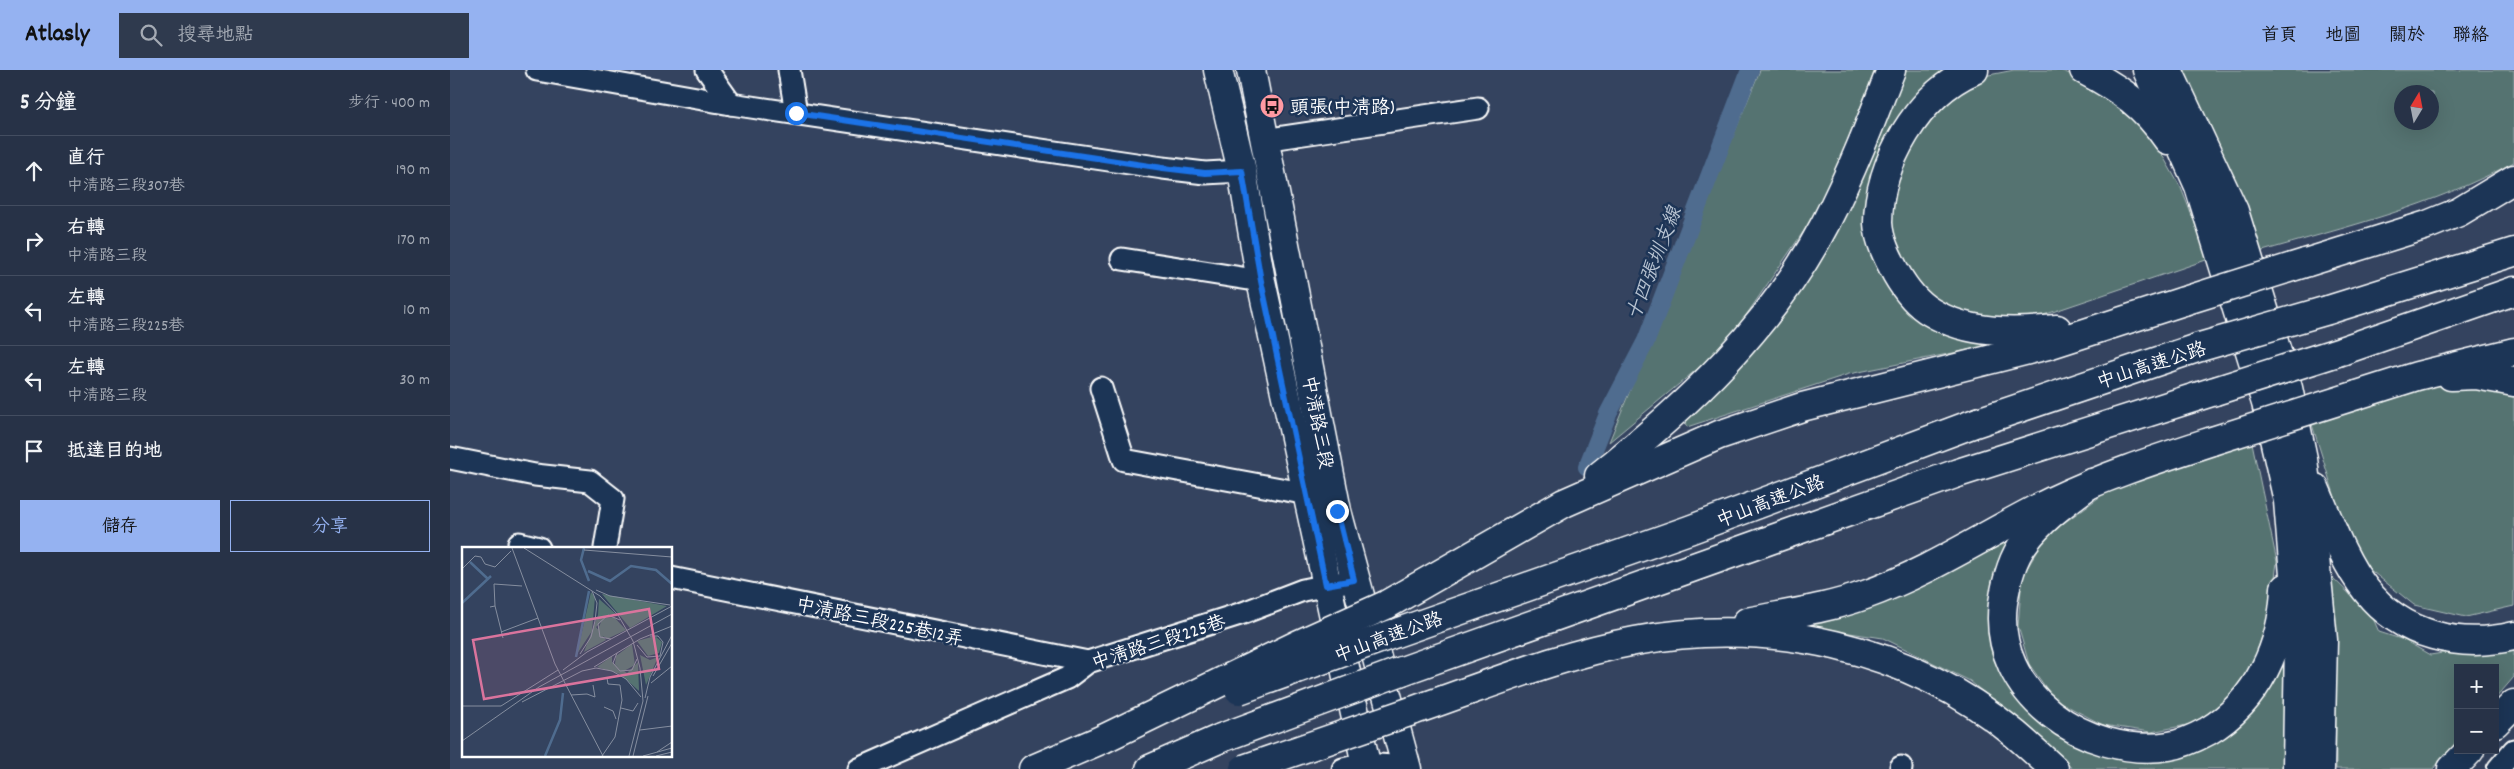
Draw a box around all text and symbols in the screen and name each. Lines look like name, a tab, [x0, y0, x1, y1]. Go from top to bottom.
search box	[119, 13, 469, 58]
text: Atlasly	[25, 18, 89, 52]
icon: search	[137, 21, 165, 49]
text: 搜尋地點	[177, 23, 253, 50]
text: 首頁	[2261, 24, 2297, 49]
text: 地圖	[2325, 24, 2361, 49]
text: 關於	[2389, 24, 2425, 49]
text: 聯絡	[2453, 24, 2489, 49]
north arrow	[2394, 85, 2439, 130]
text: 5 分鐘	[20, 89, 77, 119]
text: 步行 · 400 m	[348, 92, 430, 115]
bus stop icon: 頭張(中清路)	[1259, 93, 1285, 119]
place label: 頭張(中清路)	[1290, 96, 1395, 123]
route start	[785, 102, 808, 125]
text: 直行	[67, 146, 105, 173]
icon: ahead	[20, 157, 48, 185]
text: 190 m	[396, 159, 430, 182]
text: 中清路三段307巷	[67, 175, 185, 198]
water label: 十四張圳支線	[1621, 202, 1691, 325]
text: 右轉	[67, 216, 105, 243]
icon: right	[20, 227, 48, 255]
text: 170 m	[397, 229, 430, 252]
text: 中清路三段	[67, 245, 147, 268]
text: 左轉	[67, 286, 105, 313]
icon: left	[20, 297, 48, 325]
text: 10 m	[403, 299, 430, 322]
text: 中清路三段225巷	[67, 315, 184, 338]
street label: 中山高速公路	[2094, 337, 2210, 398]
text: 左轉	[67, 356, 105, 383]
icon: left	[20, 367, 48, 395]
text: 30 m	[400, 369, 430, 392]
street label: 中清路三段	[1293, 373, 1338, 472]
text: 中清路三段	[67, 385, 147, 408]
icon: arrive	[20, 437, 48, 465]
text: 抵達目的地	[67, 439, 162, 466]
street label: 中山高速公路	[1713, 470, 1829, 536]
button: 儲存	[20, 500, 220, 552]
button: 分享	[230, 500, 430, 552]
route end	[1326, 500, 1349, 523]
inset map	[462, 547, 672, 756]
street label: 中清路三段225巷12弄	[793, 592, 966, 654]
street label: 中山高速公路	[1331, 607, 1447, 671]
street label: 中清路三段225巷	[1089, 610, 1230, 679]
map controls	[2454, 664, 2499, 754]
button: +	[2454, 664, 2499, 709]
button: −	[2454, 709, 2499, 754]

